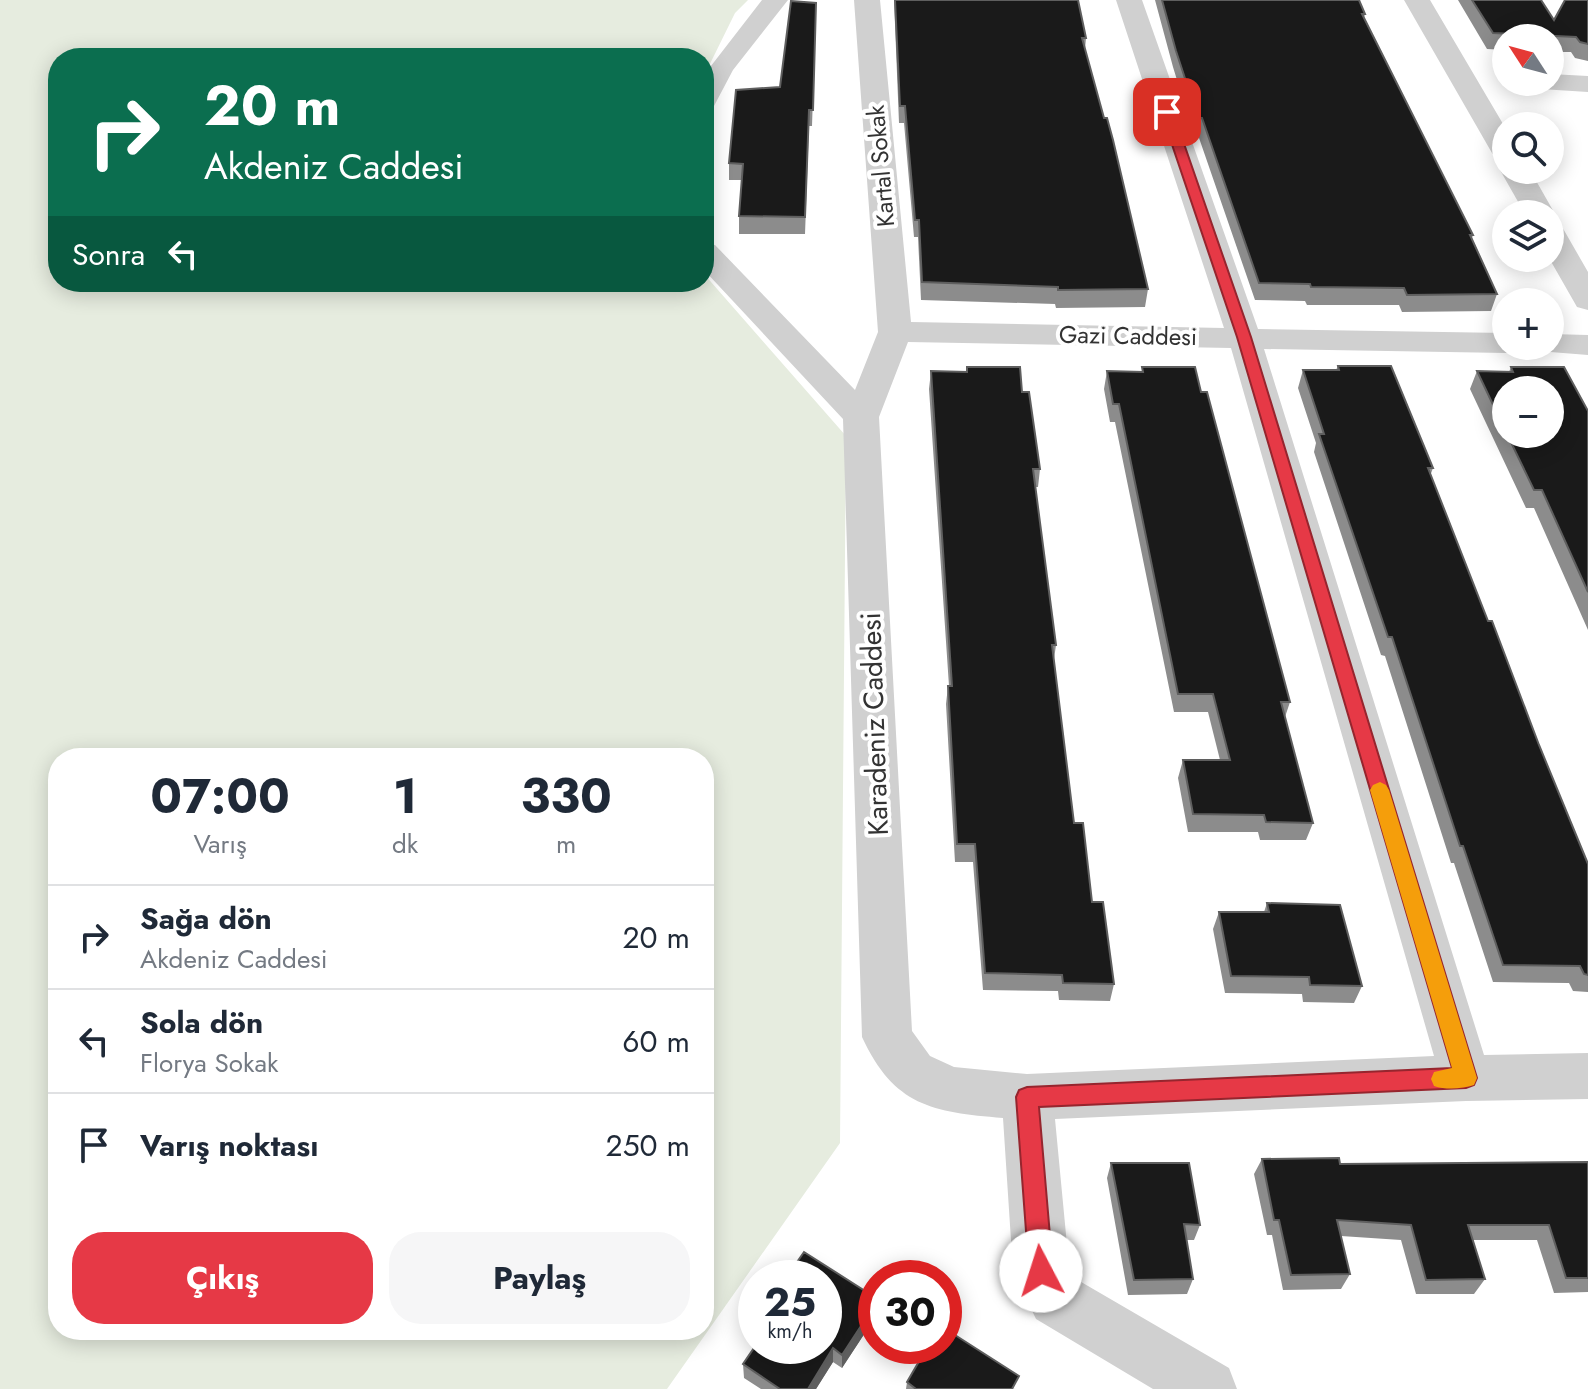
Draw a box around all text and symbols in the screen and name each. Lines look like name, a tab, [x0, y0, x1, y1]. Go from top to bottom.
north arrow	[1492, 24, 1564, 96]
map controls	[1492, 24, 1564, 448]
text: 20 m	[204, 65, 341, 146]
pin	[1133, 78, 1201, 146]
icon: right	[72, 80, 176, 184]
icon: arrive	[1145, 90, 1189, 134]
street label: Kartal Sokak	[858, 103, 903, 228]
button: search	[1492, 112, 1564, 184]
text: Akdeniz Caddesi	[204, 140, 464, 192]
button: layers	[1492, 200, 1564, 272]
icon: left	[161, 232, 205, 276]
text: Sonra	[72, 233, 145, 276]
button: +	[1492, 288, 1564, 360]
street label: Gazi Caddesi	[1059, 317, 1197, 354]
button: −	[1492, 376, 1564, 448]
street label: Karadeniz Caddesi	[850, 612, 899, 836]
text: 07:00	[150, 762, 290, 831]
text: 1	[393, 762, 417, 831]
text: 330	[520, 762, 612, 831]
text: Varış	[193, 825, 247, 863]
text: dk	[392, 825, 418, 863]
text: m	[556, 825, 576, 863]
text: Sağa dön	[140, 897, 272, 940]
icon: right	[72, 915, 116, 959]
text: 20 m	[623, 916, 690, 959]
text: Akdeniz Caddesi	[140, 940, 328, 978]
text: Sola dön	[140, 1001, 263, 1044]
icon: left	[72, 1019, 116, 1063]
text: 60 m	[622, 1020, 690, 1063]
text: Florya Sokak	[140, 1044, 278, 1082]
icon: arrive	[72, 1123, 116, 1167]
text: Varış noktası	[140, 1124, 318, 1167]
text: 250 m	[606, 1124, 690, 1167]
position arrow	[999, 1229, 1083, 1313]
button: Çıkış	[72, 1232, 373, 1324]
button: Paylaş	[389, 1232, 690, 1324]
speed limit sign: 30	[858, 1260, 962, 1364]
text: 25	[764, 1273, 816, 1331]
text: km/h	[767, 1317, 813, 1346]

